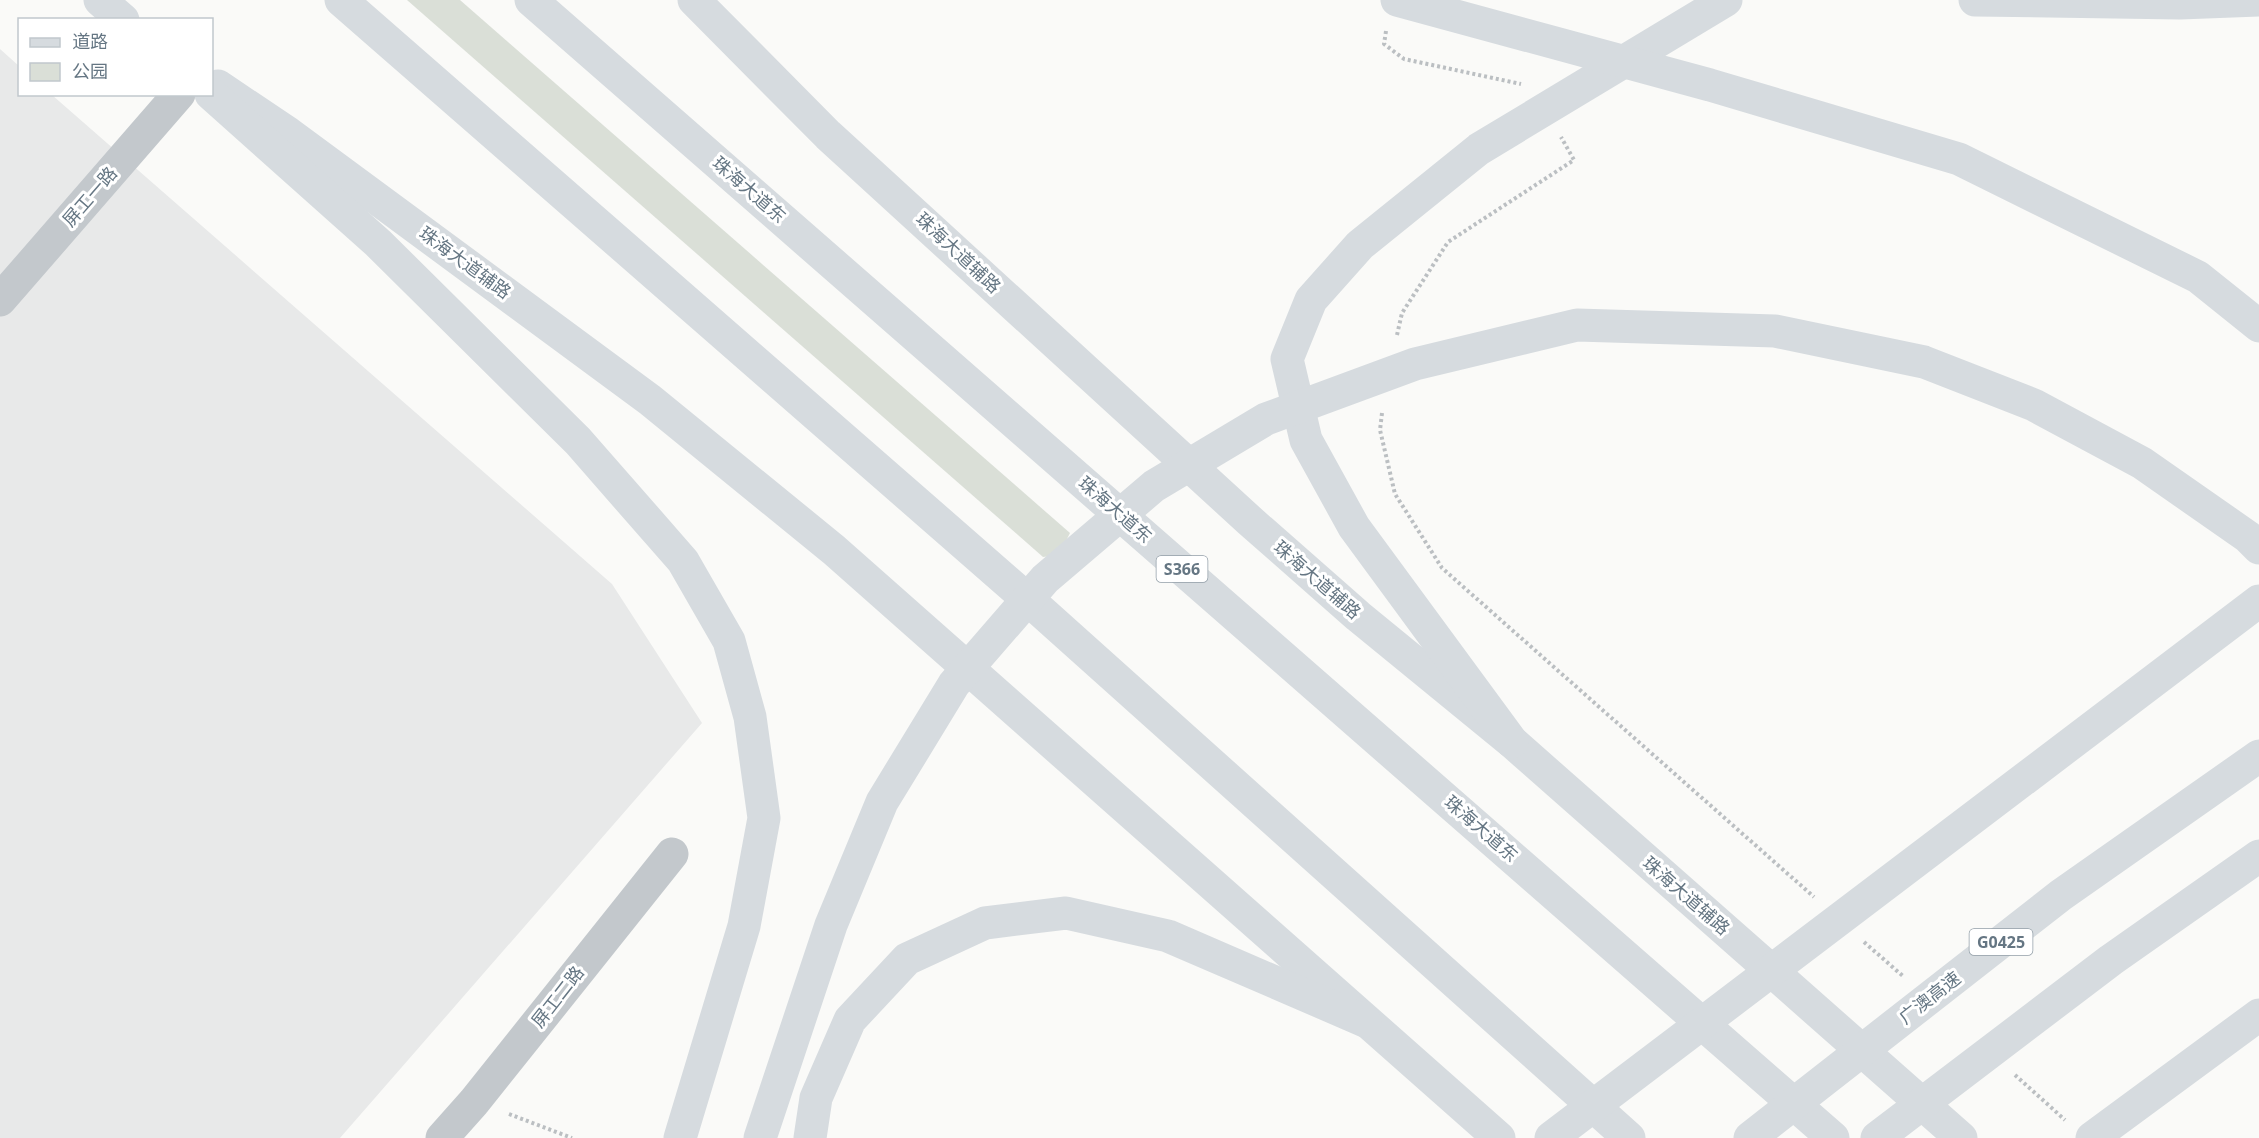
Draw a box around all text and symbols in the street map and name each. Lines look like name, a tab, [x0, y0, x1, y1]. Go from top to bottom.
legend	[18, 18, 213, 96]
text: 道路	[72, 29, 108, 53]
text: 公园	[72, 59, 108, 83]
street label: 珠海大道东	[708, 151, 791, 228]
street label: 屏工一路	[57, 161, 122, 231]
street label: 珠海大道辅路	[911, 207, 1006, 298]
street label: 珠海大道辅路	[415, 221, 516, 304]
street label: 珠海大道东	[1074, 471, 1157, 548]
street label: 珠海大道辅路	[1269, 535, 1366, 624]
road number: S366	[1156, 556, 1208, 582]
street label: 珠海大道东	[1440, 790, 1523, 867]
street label: 珠海大道辅路	[1638, 851, 1735, 940]
road number: G0425	[1970, 929, 2032, 955]
street label: 屏工二路	[526, 961, 589, 1032]
street label: 广澳高速	[1894, 966, 1965, 1029]

